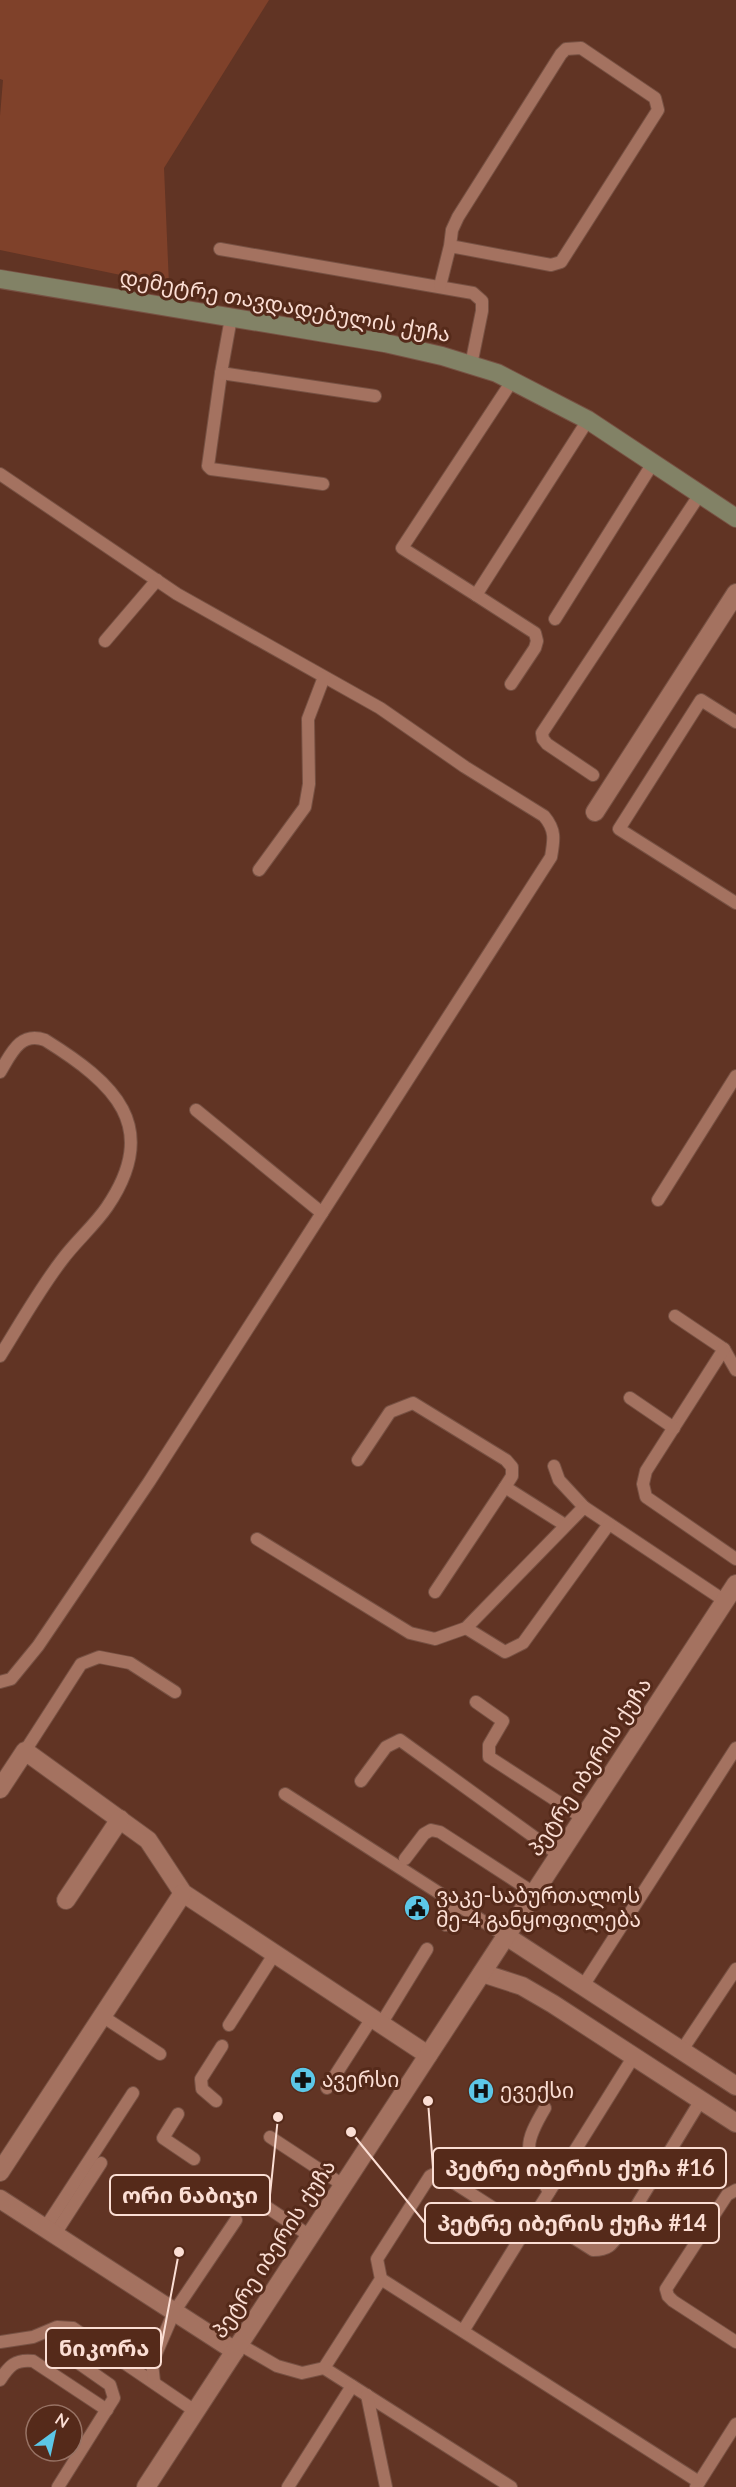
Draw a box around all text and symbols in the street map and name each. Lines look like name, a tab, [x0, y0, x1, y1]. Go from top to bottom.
street label: დემეტრე თავდადებულის ქუჩა	[118, 263, 453, 348]
street label: პეტრე იბერის ქუჩა	[522, 1672, 657, 1861]
place label: ვაკე-საბურთალოს მე-4 განყოფილება	[436, 1882, 641, 1933]
public building icon: ვაკე-საბურთალოს მე-4 განყოფილება	[402, 1893, 432, 1923]
pharmacy icon: ავერსი	[288, 2065, 318, 2095]
place label: ავერსი	[322, 2066, 399, 2092]
hospital icon: ევექსი	[466, 2076, 496, 2106]
place label: ევექსი	[500, 2077, 574, 2103]
callout: პეტრე იბერის ქუჩა #16	[433, 2148, 726, 2188]
street label: პეტრე იბერის ქუჩა	[206, 2154, 341, 2343]
text: პეტრე იბერის ქუჩა #16	[445, 2154, 715, 2181]
callout: ორი ნაბიჯი	[110, 2175, 270, 2215]
text: ორი ნაბიჯი	[122, 2181, 258, 2208]
callout: პეტრე იბერის ქუჩა #14	[425, 2203, 719, 2243]
text: პეტრე იბერის ქუჩა #14	[437, 2209, 707, 2236]
callout: ნიკორა	[46, 2328, 161, 2368]
text: ნიკორა	[59, 2334, 149, 2361]
north arrow	[24, 2403, 84, 2463]
text: N	[52, 2409, 73, 2431]

